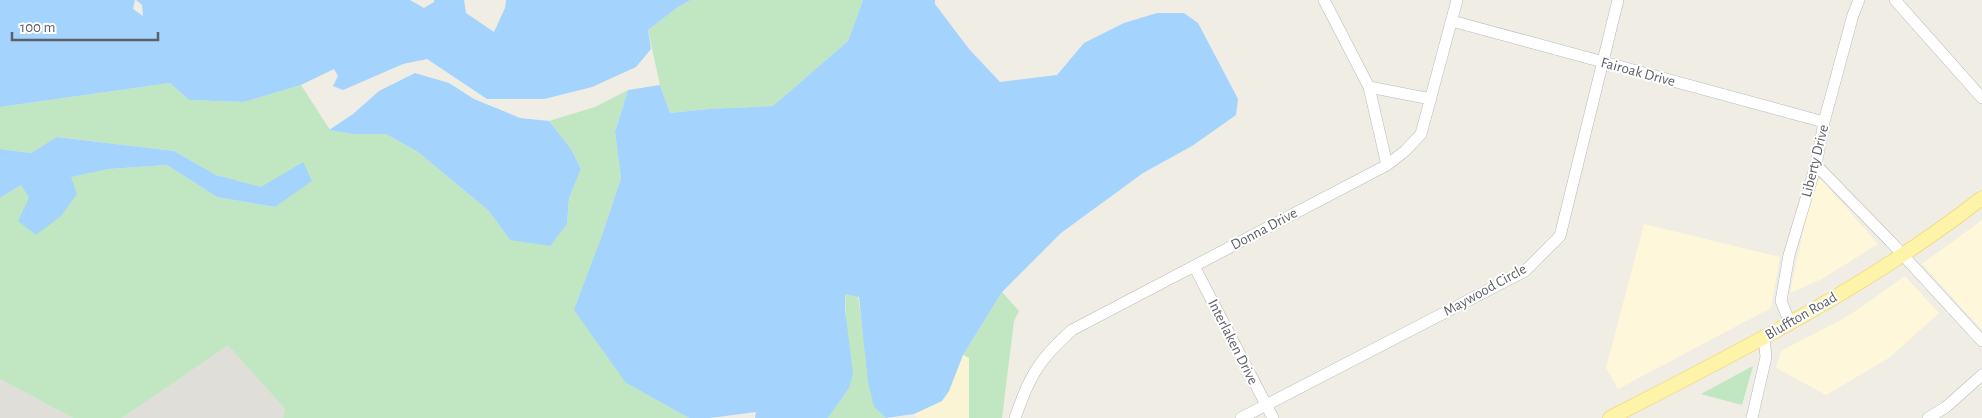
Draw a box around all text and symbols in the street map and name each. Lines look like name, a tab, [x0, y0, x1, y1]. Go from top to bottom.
scale bar	[12, 10, 159, 42]
text: 100 m	[20, 20, 55, 35]
street label: Fairoak Drive	[1599, 55, 1677, 89]
street label: Liberty Drive	[1799, 123, 1831, 199]
street label: Donna Drive	[1228, 205, 1300, 253]
street label: Maywood Circle	[1441, 261, 1529, 319]
street label: Bluffton Road	[1762, 289, 1840, 343]
street label: Interlaken Drive	[1205, 297, 1261, 387]

